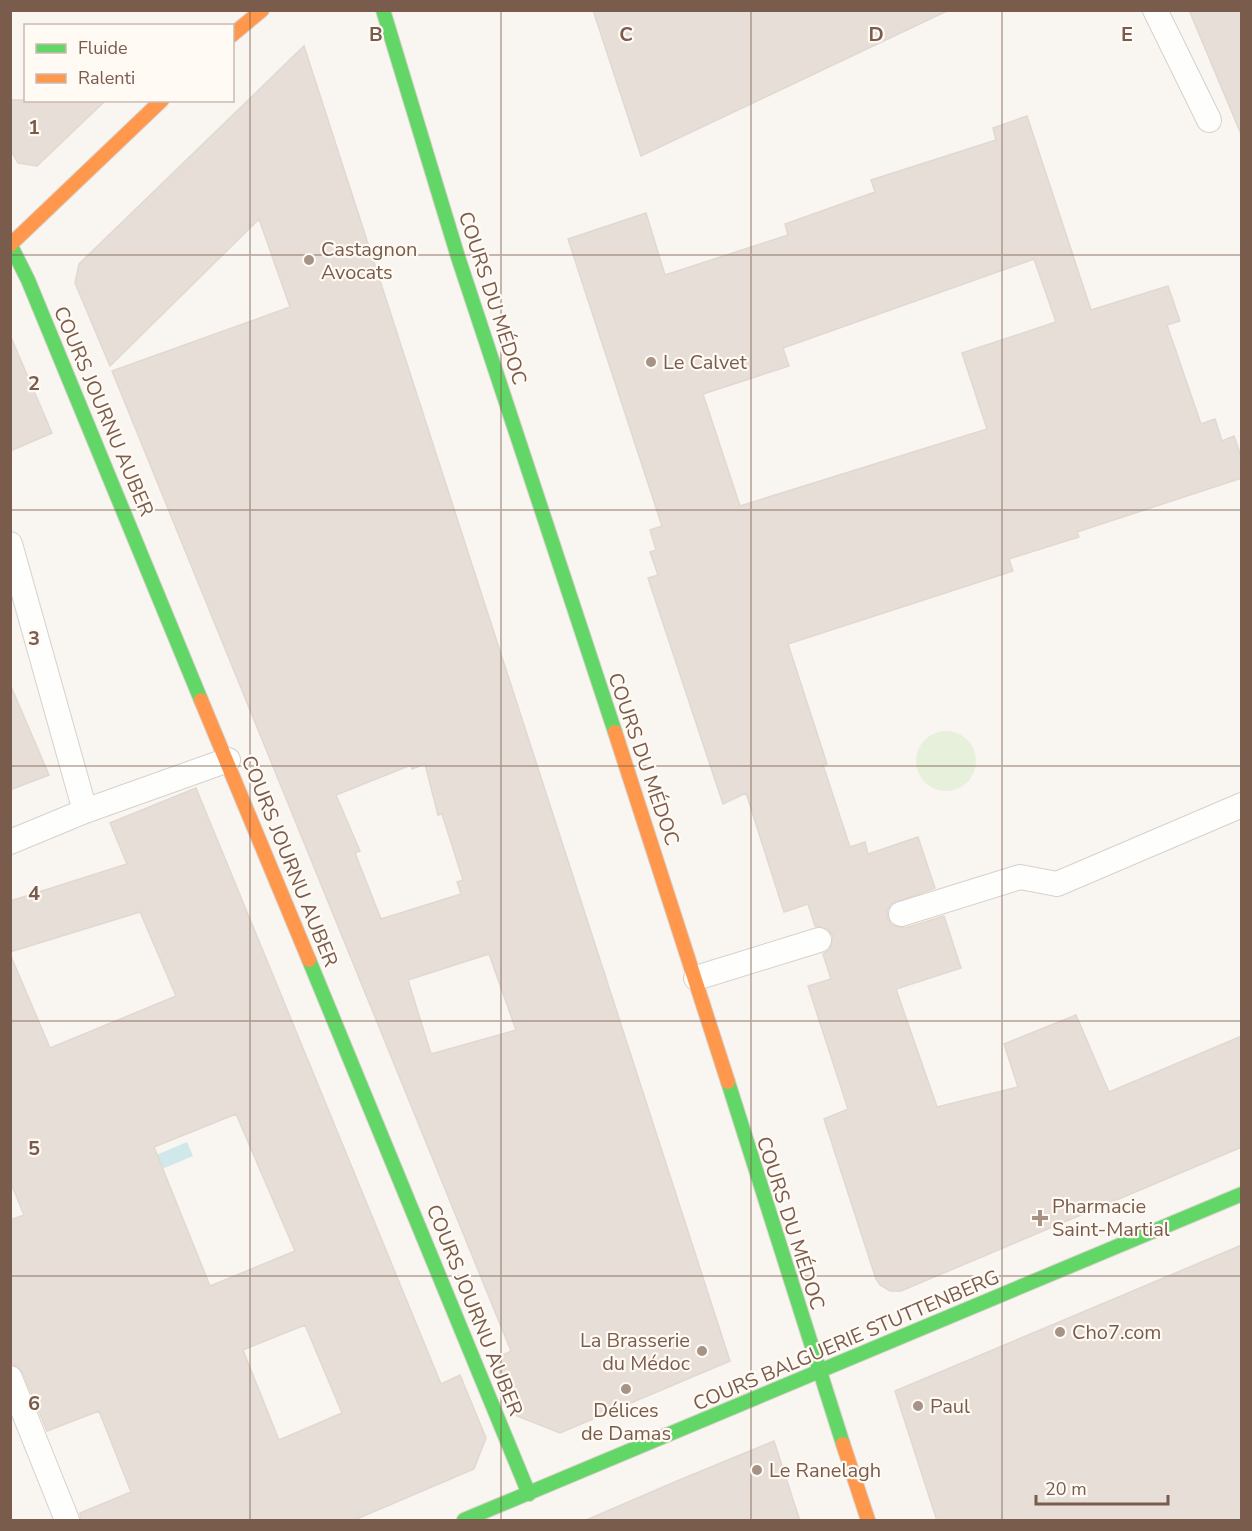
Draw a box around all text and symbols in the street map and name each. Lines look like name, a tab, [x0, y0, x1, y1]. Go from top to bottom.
text: B	[369, 21, 383, 48]
text: C	[619, 21, 633, 48]
text: D	[868, 21, 884, 48]
text: E	[1121, 21, 1133, 48]
legend	[24, 24, 234, 102]
text: Fluide	[78, 36, 128, 60]
text: Ralenti	[78, 66, 135, 90]
text: 1	[28, 114, 40, 141]
street label: COURS DU MÉDOC	[452, 208, 533, 388]
place label: Castagnon Avocats	[321, 236, 417, 286]
marker: Castagnon Avocats	[302, 253, 316, 267]
street label: COURS JOURNU AUBER	[47, 302, 160, 520]
place label: Le Calvet	[663, 349, 748, 376]
marker: Le Calvet	[644, 355, 658, 369]
text: 2	[28, 370, 40, 397]
text: 3	[28, 625, 40, 652]
street label: COURS DU MÉDOC	[601, 669, 686, 849]
street label: COURS JOURNU AUBER	[235, 752, 344, 971]
text: 4	[28, 880, 40, 907]
street label: COURS DU MÉDOC	[750, 1133, 831, 1313]
text: 5	[28, 1135, 40, 1162]
place label: Pharmacie Saint-Martial	[1052, 1193, 1170, 1243]
street label: COURS JOURNU AUBER	[420, 1201, 529, 1420]
marker: Pharmacie Saint-Martial	[1033, 1211, 1047, 1225]
street label: COURS BALGUERIE STUTTENBERG	[689, 1264, 1003, 1417]
place label: Cho7.com	[1072, 1319, 1161, 1346]
marker: Cho7.com	[1053, 1325, 1067, 1339]
place label: La Brasserie du Médoc	[580, 1327, 690, 1377]
marker: La Brasserie du Médoc	[695, 1344, 709, 1358]
marker: Délices de Damas	[619, 1382, 633, 1396]
text: 6	[28, 1390, 40, 1417]
place label: Paul	[930, 1393, 970, 1420]
place label: Délices de Damas	[581, 1397, 671, 1447]
marker: Paul	[911, 1399, 925, 1413]
place label: Le Ranelagh	[769, 1457, 881, 1484]
marker: Le Ranelagh	[750, 1463, 764, 1477]
scale bar	[1036, 1468, 1168, 1506]
text: 20 m	[1045, 1477, 1087, 1501]

